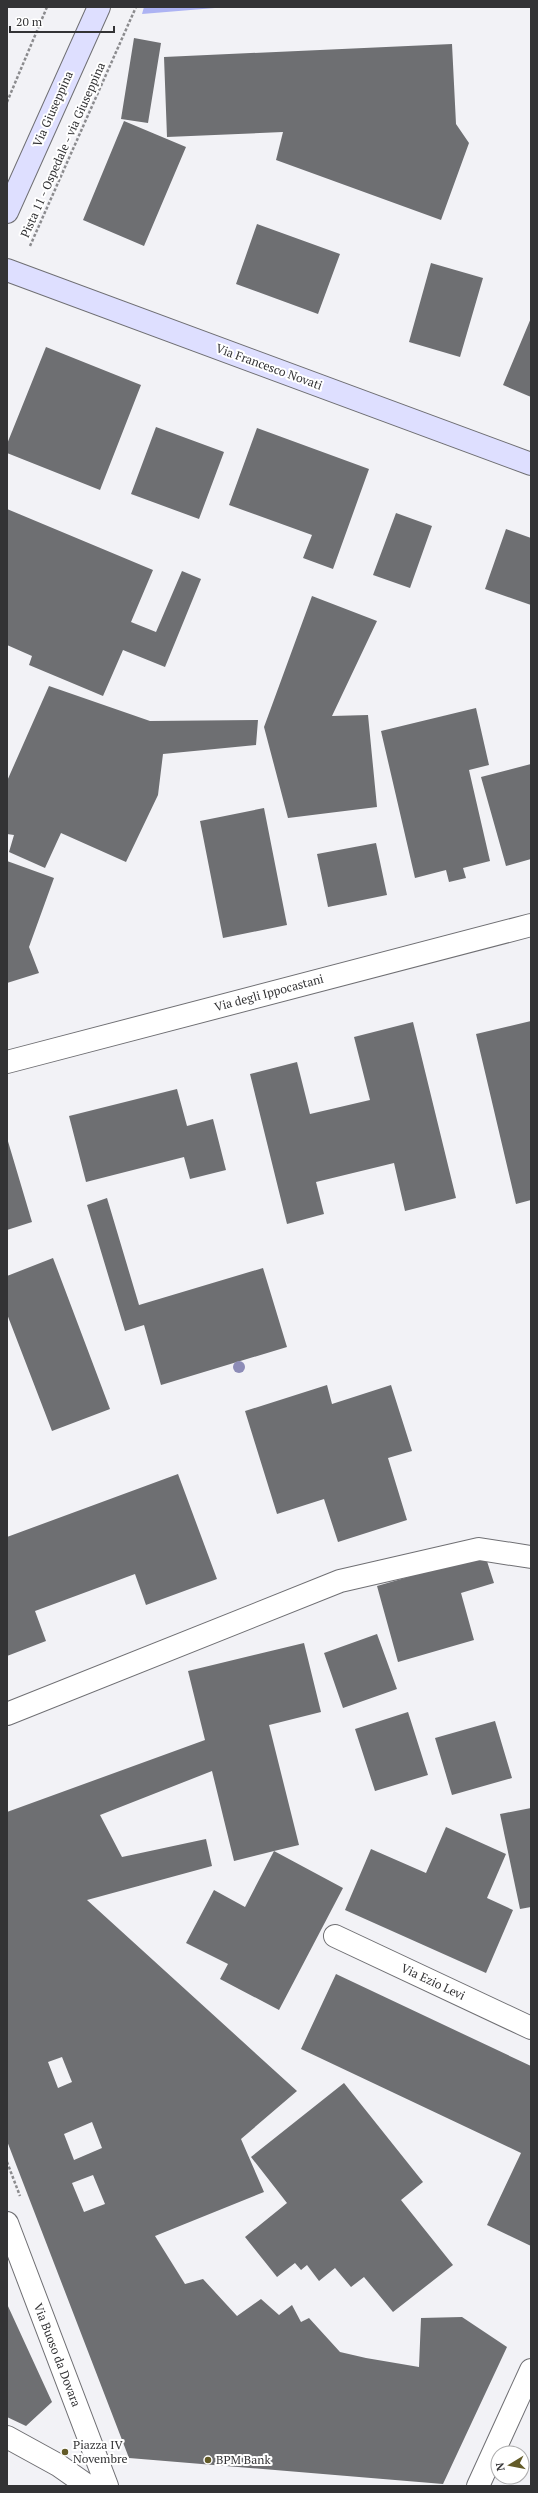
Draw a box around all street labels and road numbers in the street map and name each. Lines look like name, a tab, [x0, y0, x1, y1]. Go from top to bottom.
street label: Pista 11 - Ospedale - via Giuseppina	[17, 60, 108, 240]
street label: Via Giuseppina	[29, 69, 76, 149]
street label: Via Francesco Novati	[214, 340, 325, 393]
street label: Via degli Ippocastani	[213, 971, 326, 1014]
street label: Via Ezio Levi	[399, 1960, 468, 2003]
street label: Via Buoso da Dovara	[31, 2301, 84, 2409]

